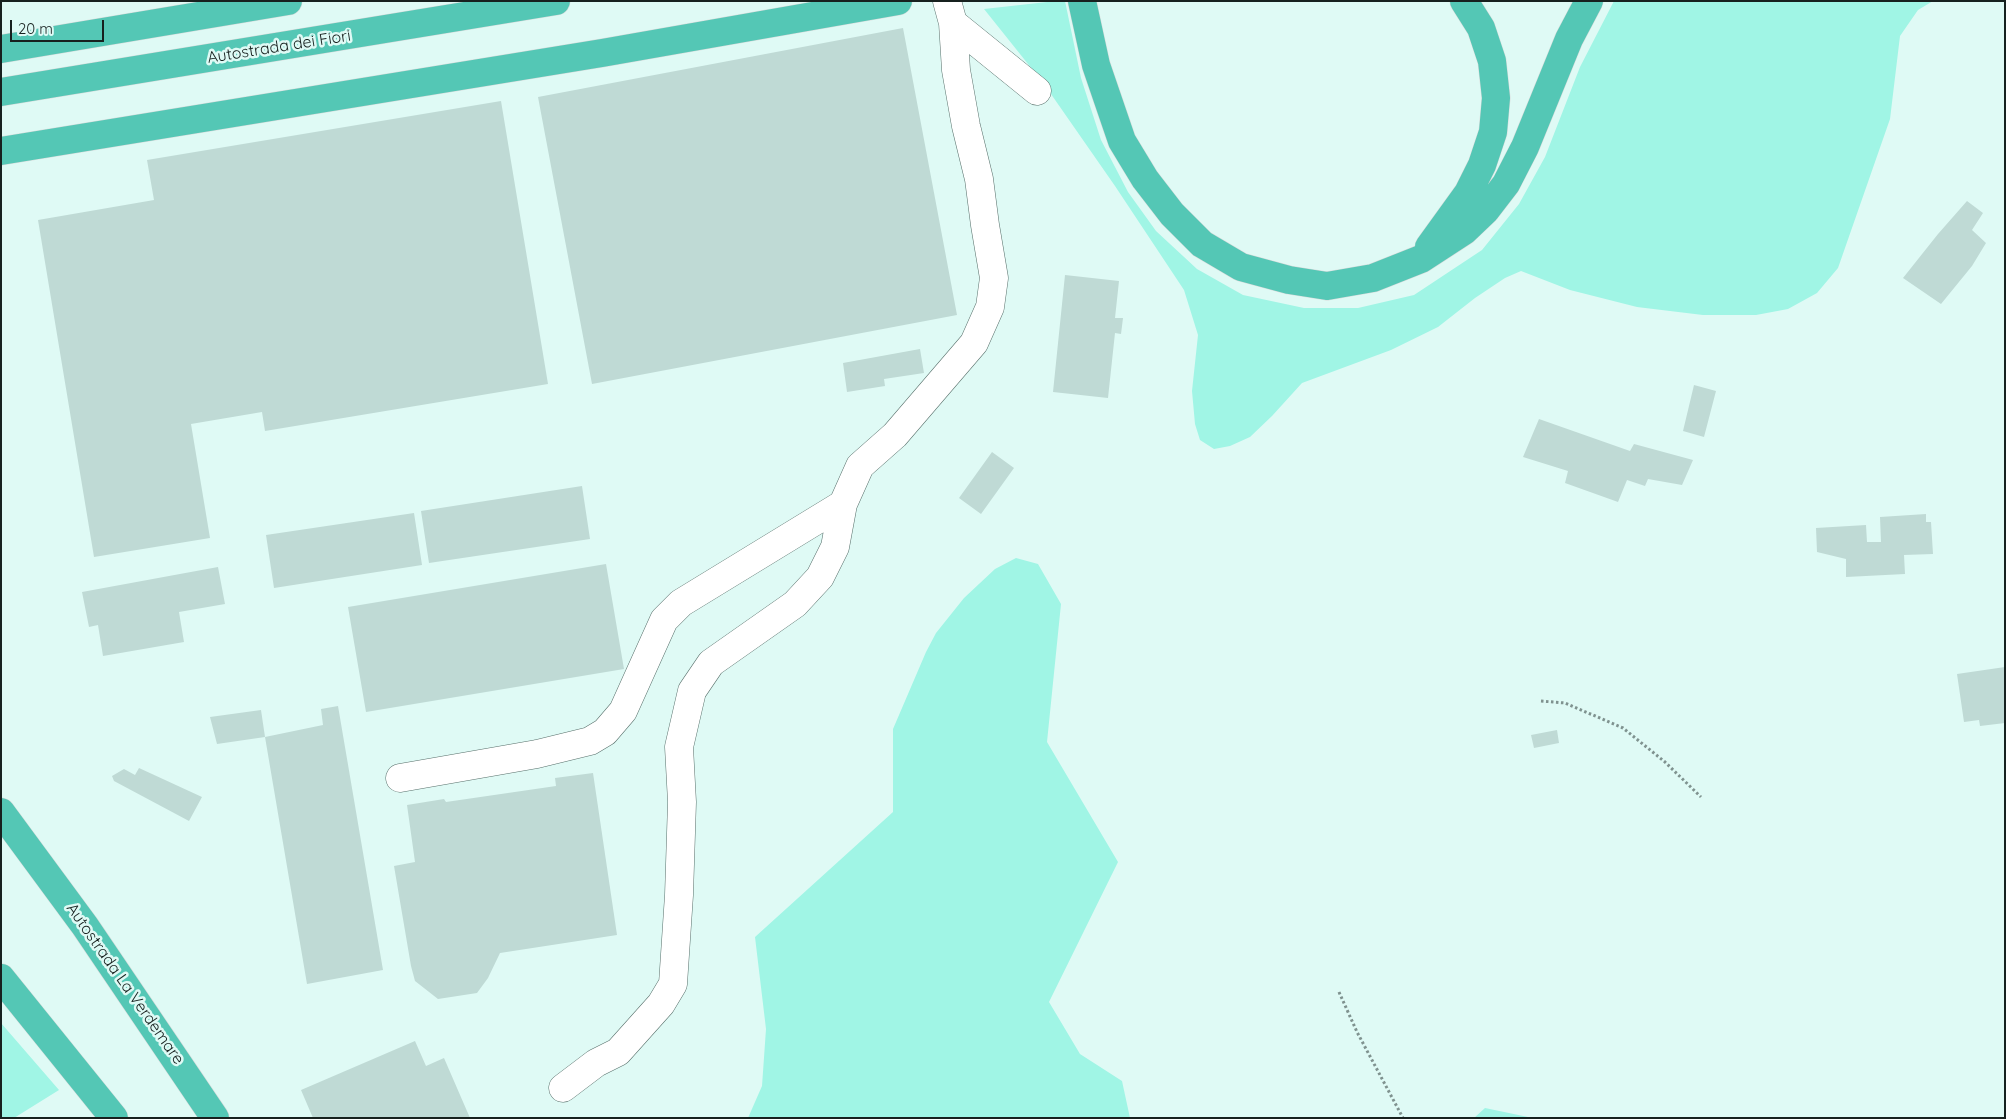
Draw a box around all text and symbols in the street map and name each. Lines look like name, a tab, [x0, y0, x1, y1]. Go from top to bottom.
scale bar	[12, 10, 106, 42]
text: 20 m	[18, 19, 53, 38]
street label: Autostrada dei Fiori	[206, 26, 352, 68]
street label: Autostrada La Verdemare	[62, 900, 188, 1068]

